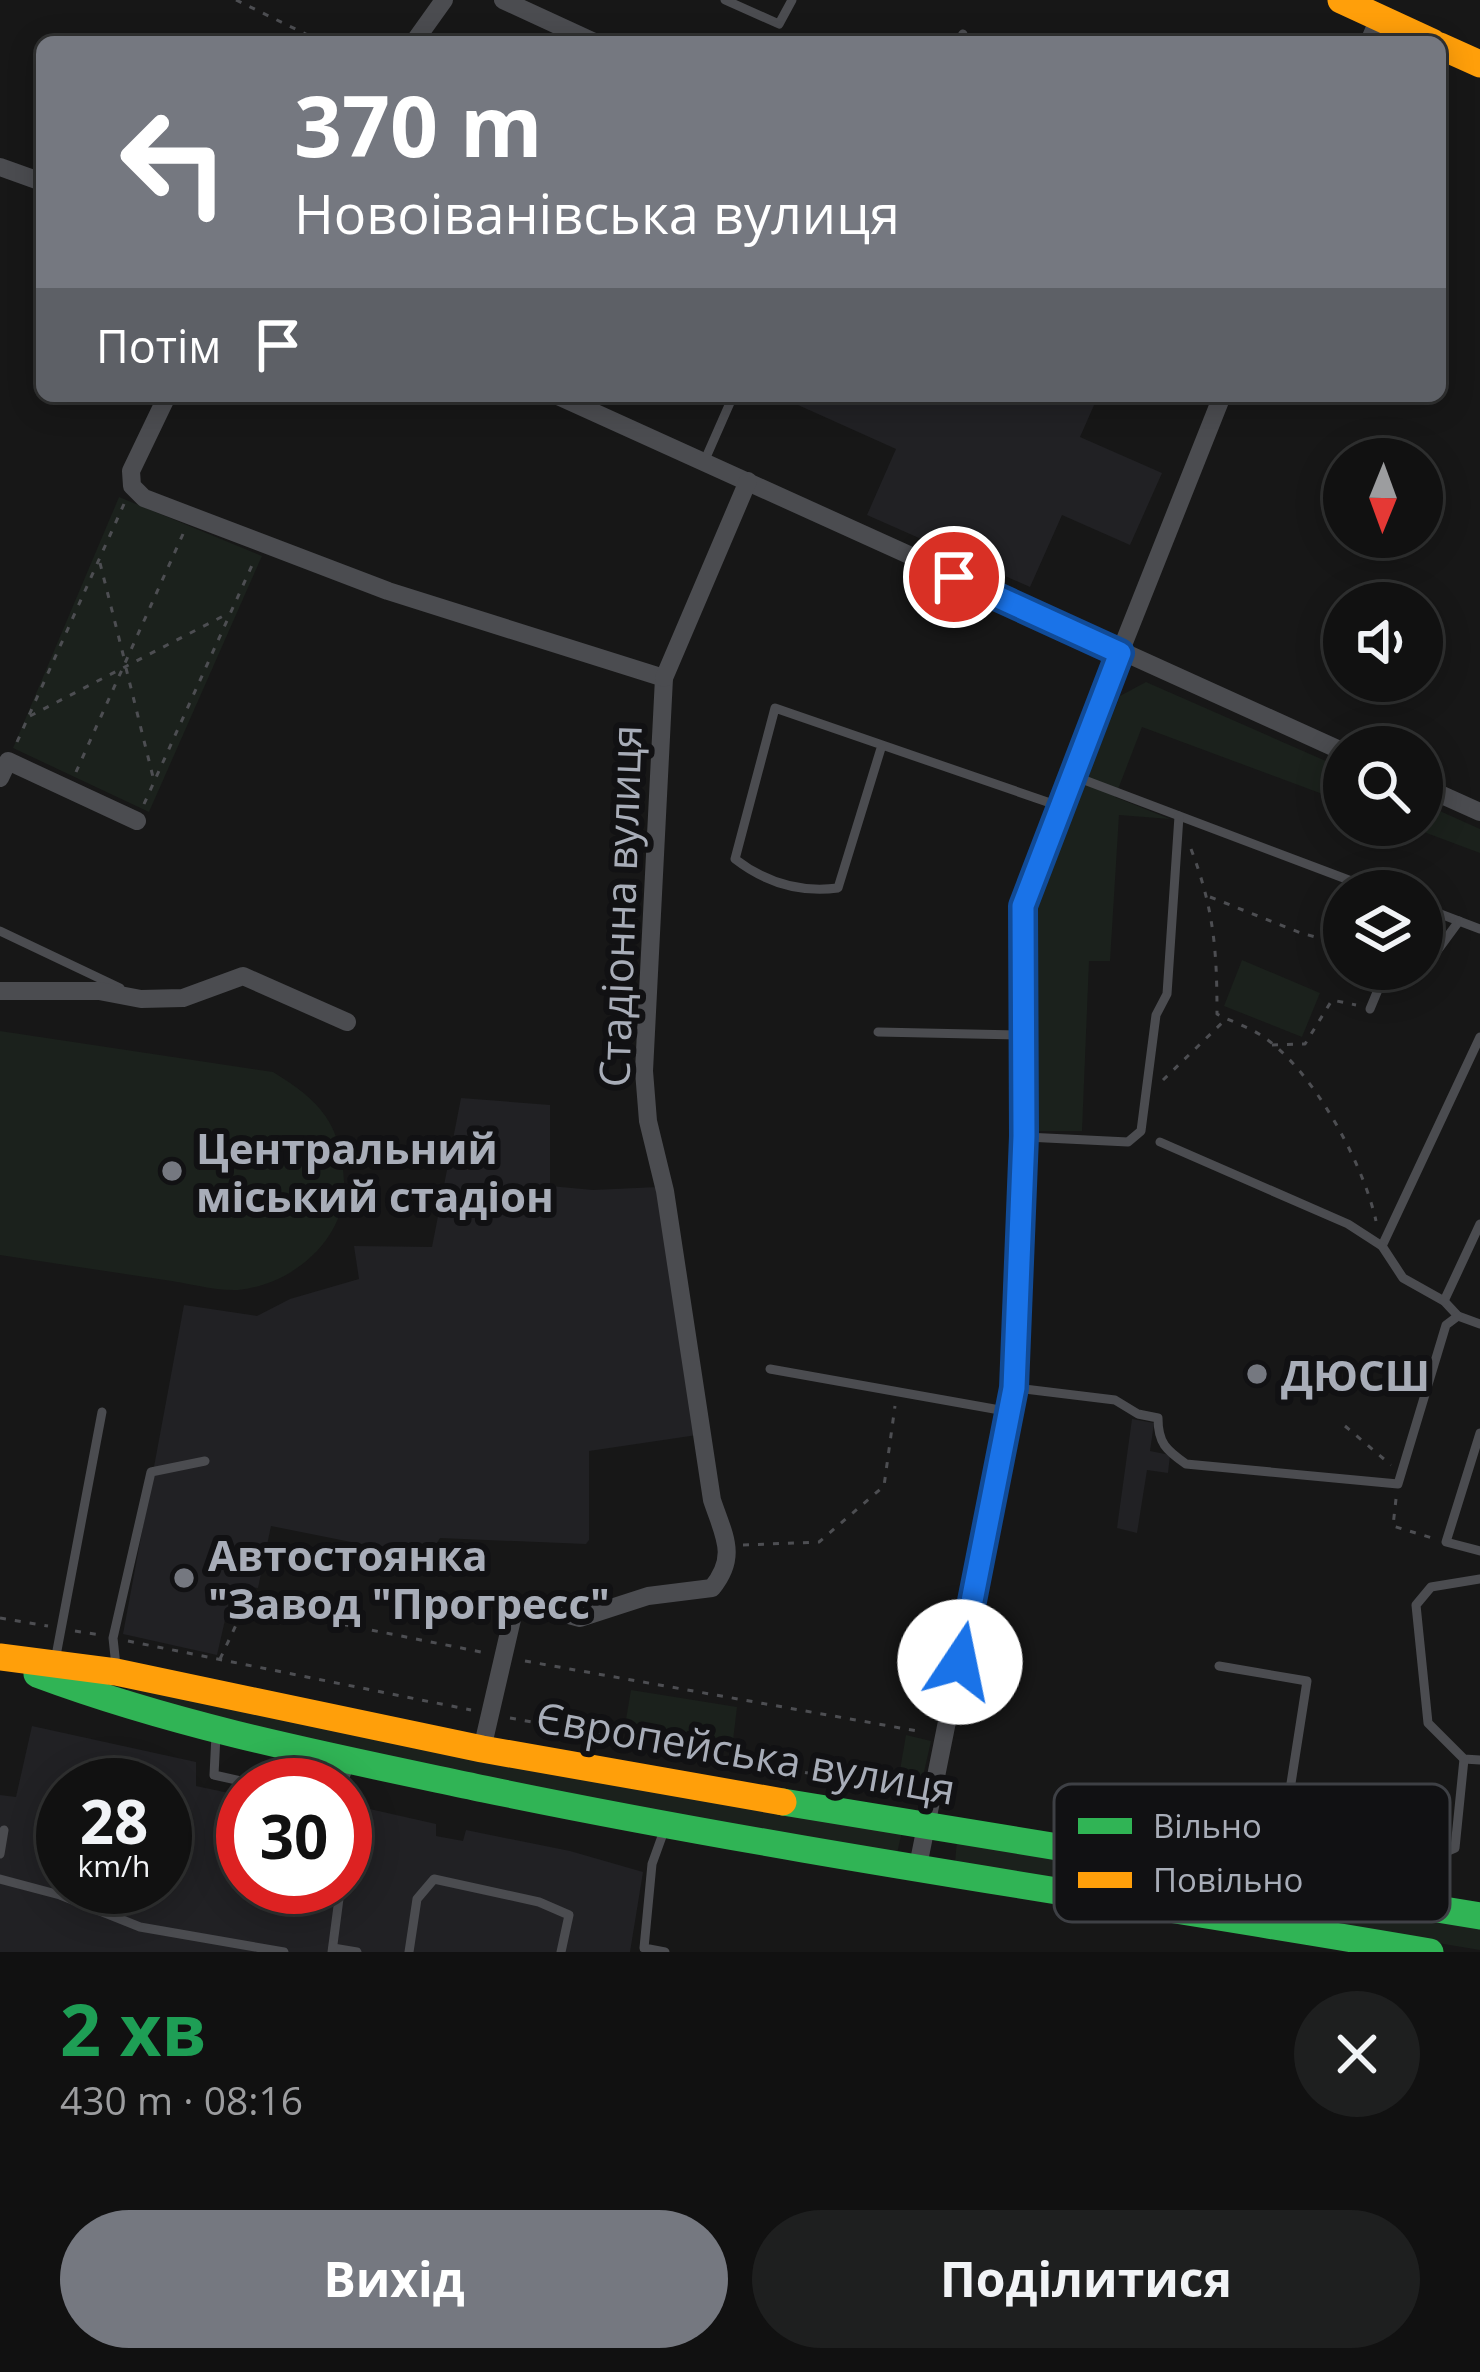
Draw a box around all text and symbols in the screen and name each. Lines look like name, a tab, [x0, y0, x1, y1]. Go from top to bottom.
text: 370 m	[294, 67, 542, 182]
icon: left	[96, 84, 252, 240]
text: Новоіванівська вулиця	[294, 176, 900, 250]
icon: arrive	[245, 312, 311, 378]
text: Потім	[96, 315, 221, 376]
north arrow	[1323, 438, 1443, 558]
map controls	[1323, 438, 1443, 990]
pin	[903, 526, 1005, 628]
icon: arrive	[921, 544, 987, 610]
button: sound	[1323, 582, 1443, 702]
street label: Стадіонна вулиця	[584, 724, 654, 1088]
button: search	[1323, 726, 1443, 846]
button: layers	[1323, 870, 1443, 990]
place label: Центральний міський стадіон	[196, 1119, 554, 1224]
marker: Центральний міський стадіон	[159, 1158, 185, 1184]
place label: ДЮСШ	[1281, 1346, 1430, 1403]
marker: ДЮСШ	[1244, 1361, 1270, 1387]
place label: Автостоянка "Завод "Прогресс"	[208, 1526, 610, 1631]
marker: Автостоянка "Завод "Прогресс"	[171, 1565, 197, 1591]
position arrow	[897, 1599, 1023, 1725]
street label: Європейська вулиця	[532, 1687, 960, 1817]
speed limit sign: 30	[216, 1758, 372, 1914]
text: 28	[80, 1780, 148, 1862]
legend	[1054, 1784, 1450, 1922]
text: Вільно	[1153, 1803, 1262, 1848]
text: km/h	[78, 1845, 150, 1886]
text: Повільно	[1153, 1857, 1303, 1902]
text: 2 хв	[60, 1979, 207, 2077]
button: close	[1294, 1991, 1420, 2117]
text: 430 m · 08:16	[60, 2073, 303, 2126]
button: Вихід	[60, 2210, 728, 2348]
button: Поділитися	[752, 2210, 1420, 2348]

